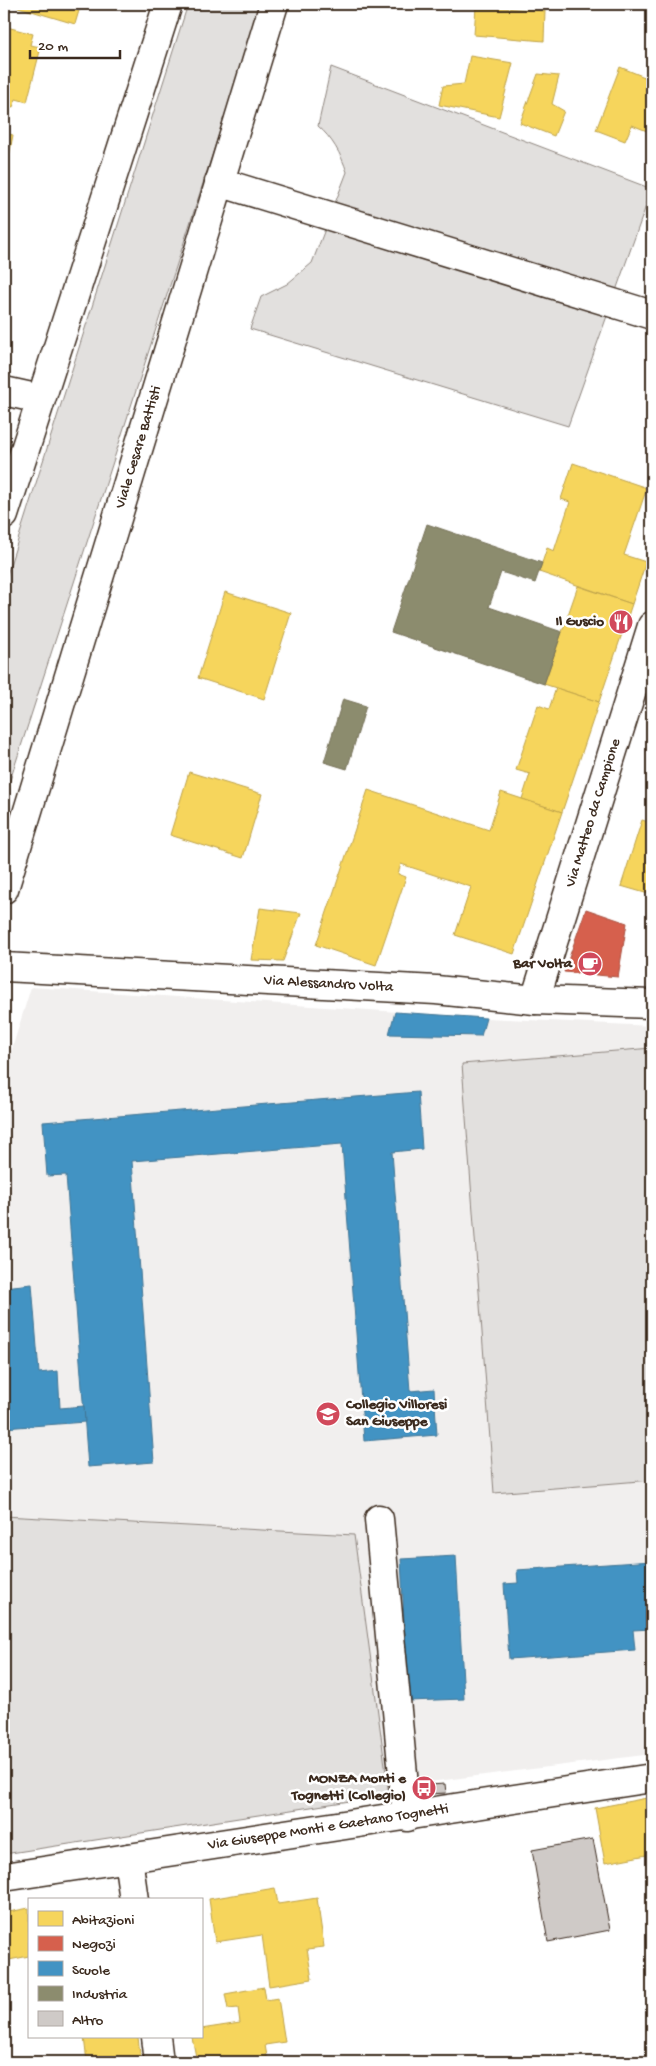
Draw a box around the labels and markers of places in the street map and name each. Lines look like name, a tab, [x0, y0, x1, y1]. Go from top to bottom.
restaurant icon: Il Guscio	[608, 609, 634, 635]
place label: Il Guscio	[555, 613, 604, 631]
cafe icon: Bar Volta	[577, 951, 603, 977]
place label: Bar Volta	[512, 955, 573, 973]
place label: Collegio Villoresi San Giuseppe	[345, 1396, 447, 1431]
school or university icon: Collegio Villoresi San Giuseppe	[315, 1401, 341, 1427]
place label: MONZA Monti e Tognetti (Collegio)	[291, 1770, 407, 1805]
bus stop icon: MONZA Monti e Tognetti (Collegio)	[411, 1775, 437, 1801]

